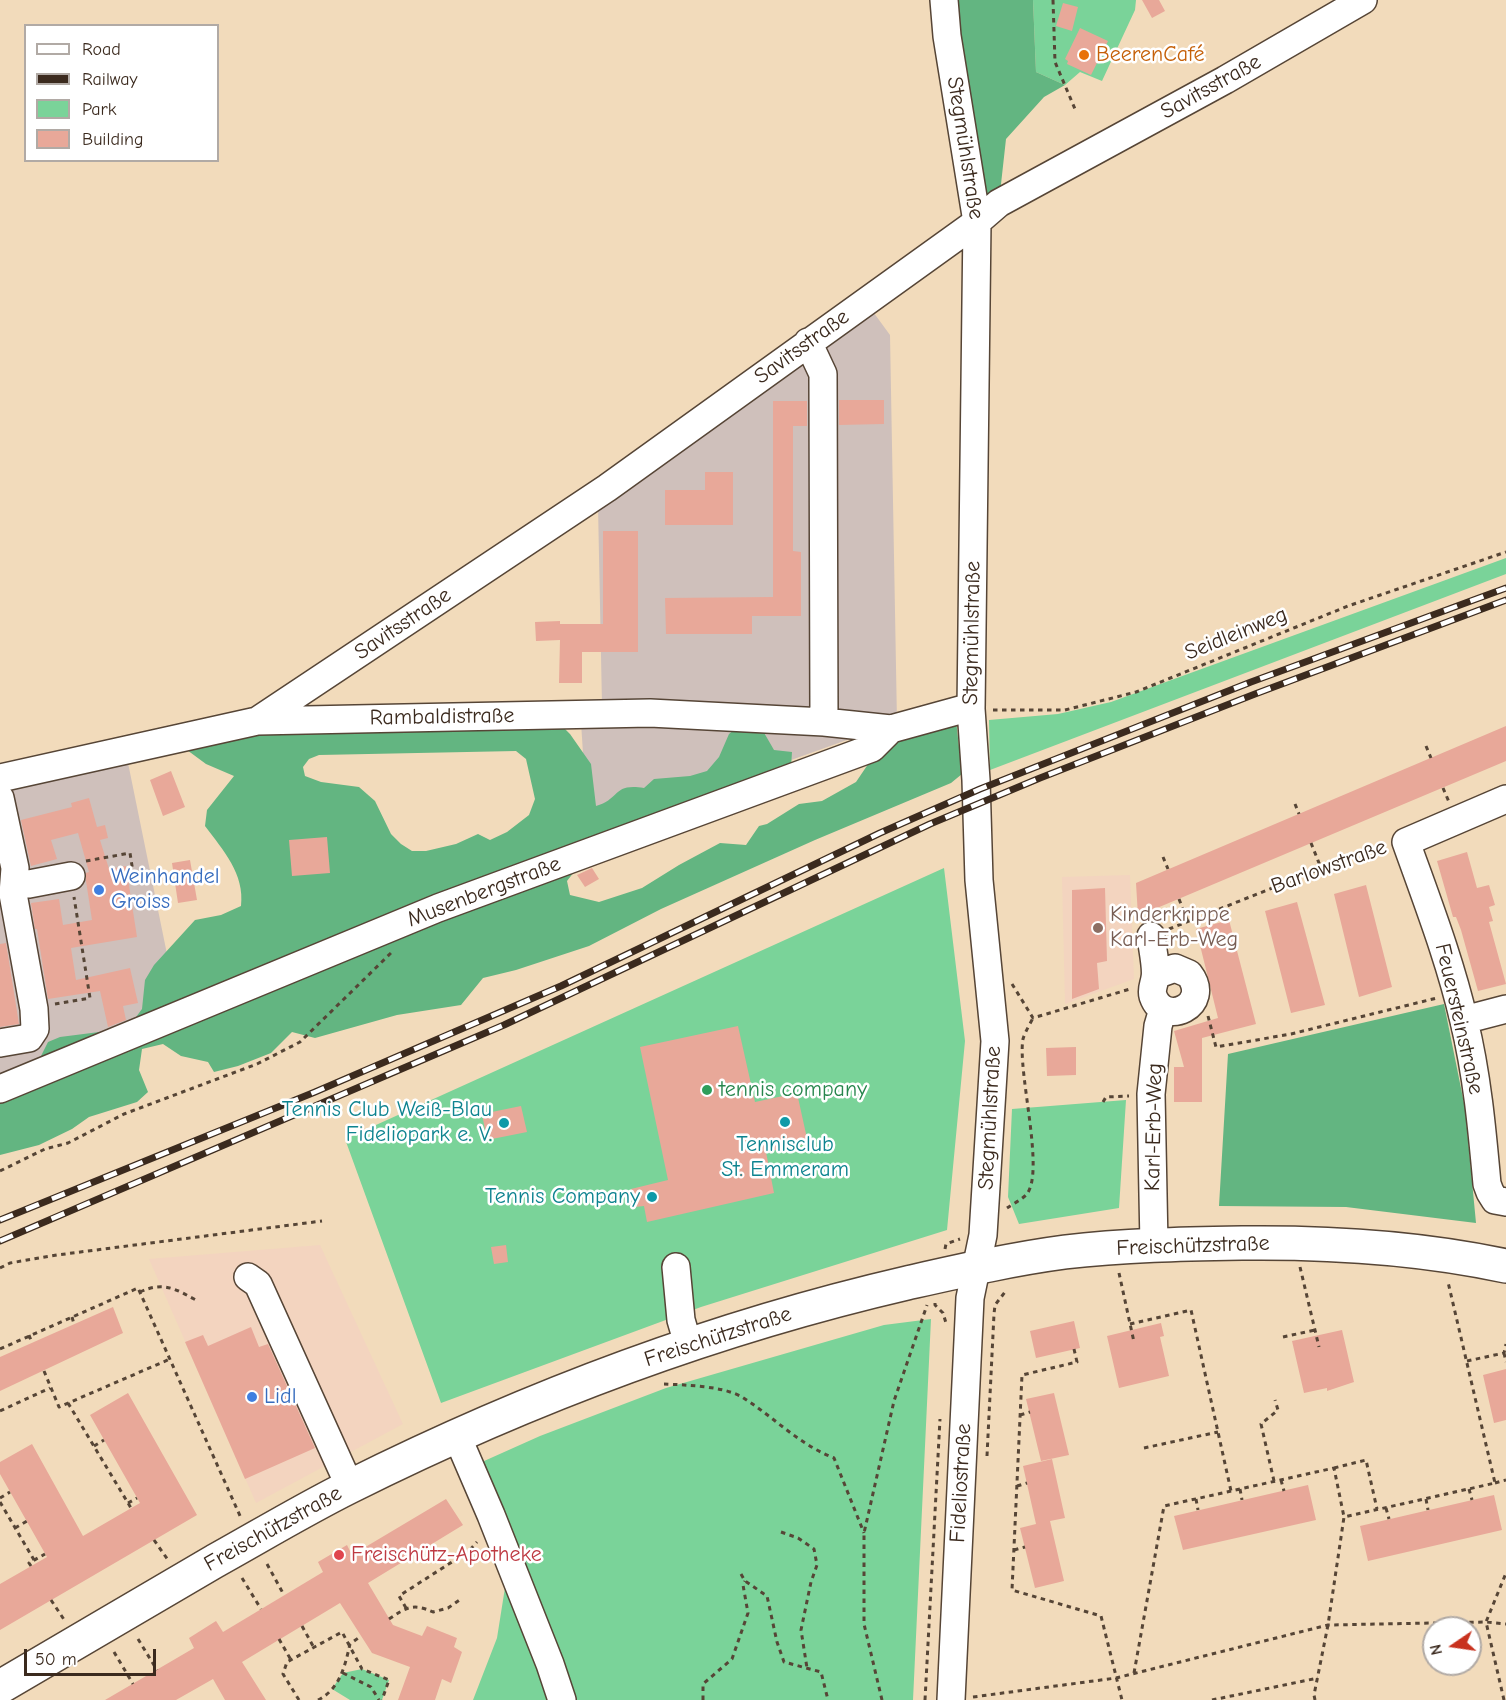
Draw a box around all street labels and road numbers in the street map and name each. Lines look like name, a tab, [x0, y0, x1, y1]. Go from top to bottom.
street label: Savitsstraße	[1156, 49, 1266, 125]
street label: Stegmühlstraße	[941, 75, 989, 221]
street label: Savitsstraße	[749, 304, 855, 390]
street label: Stegmühlstraße	[958, 561, 986, 705]
street label: Savitsstraße	[350, 582, 456, 666]
street label: Seidleinweg	[1181, 601, 1291, 667]
street label: Rambaldistraße	[369, 703, 515, 731]
street label: Barlowstraße	[1268, 834, 1390, 900]
street label: Musenbergstraße	[404, 851, 564, 933]
street label: Feuersteinstraße	[1429, 941, 1489, 1097]
street label: Stegmühlstraße	[973, 1045, 1007, 1191]
street label: Karl-Erb-Weg	[1140, 1063, 1168, 1191]
street label: Freischützstraße	[1116, 1230, 1270, 1262]
street label: Freischützstraße	[641, 1301, 795, 1373]
street label: Fideliostraße	[945, 1423, 977, 1543]
street label: Freischützstraße	[200, 1480, 346, 1578]

